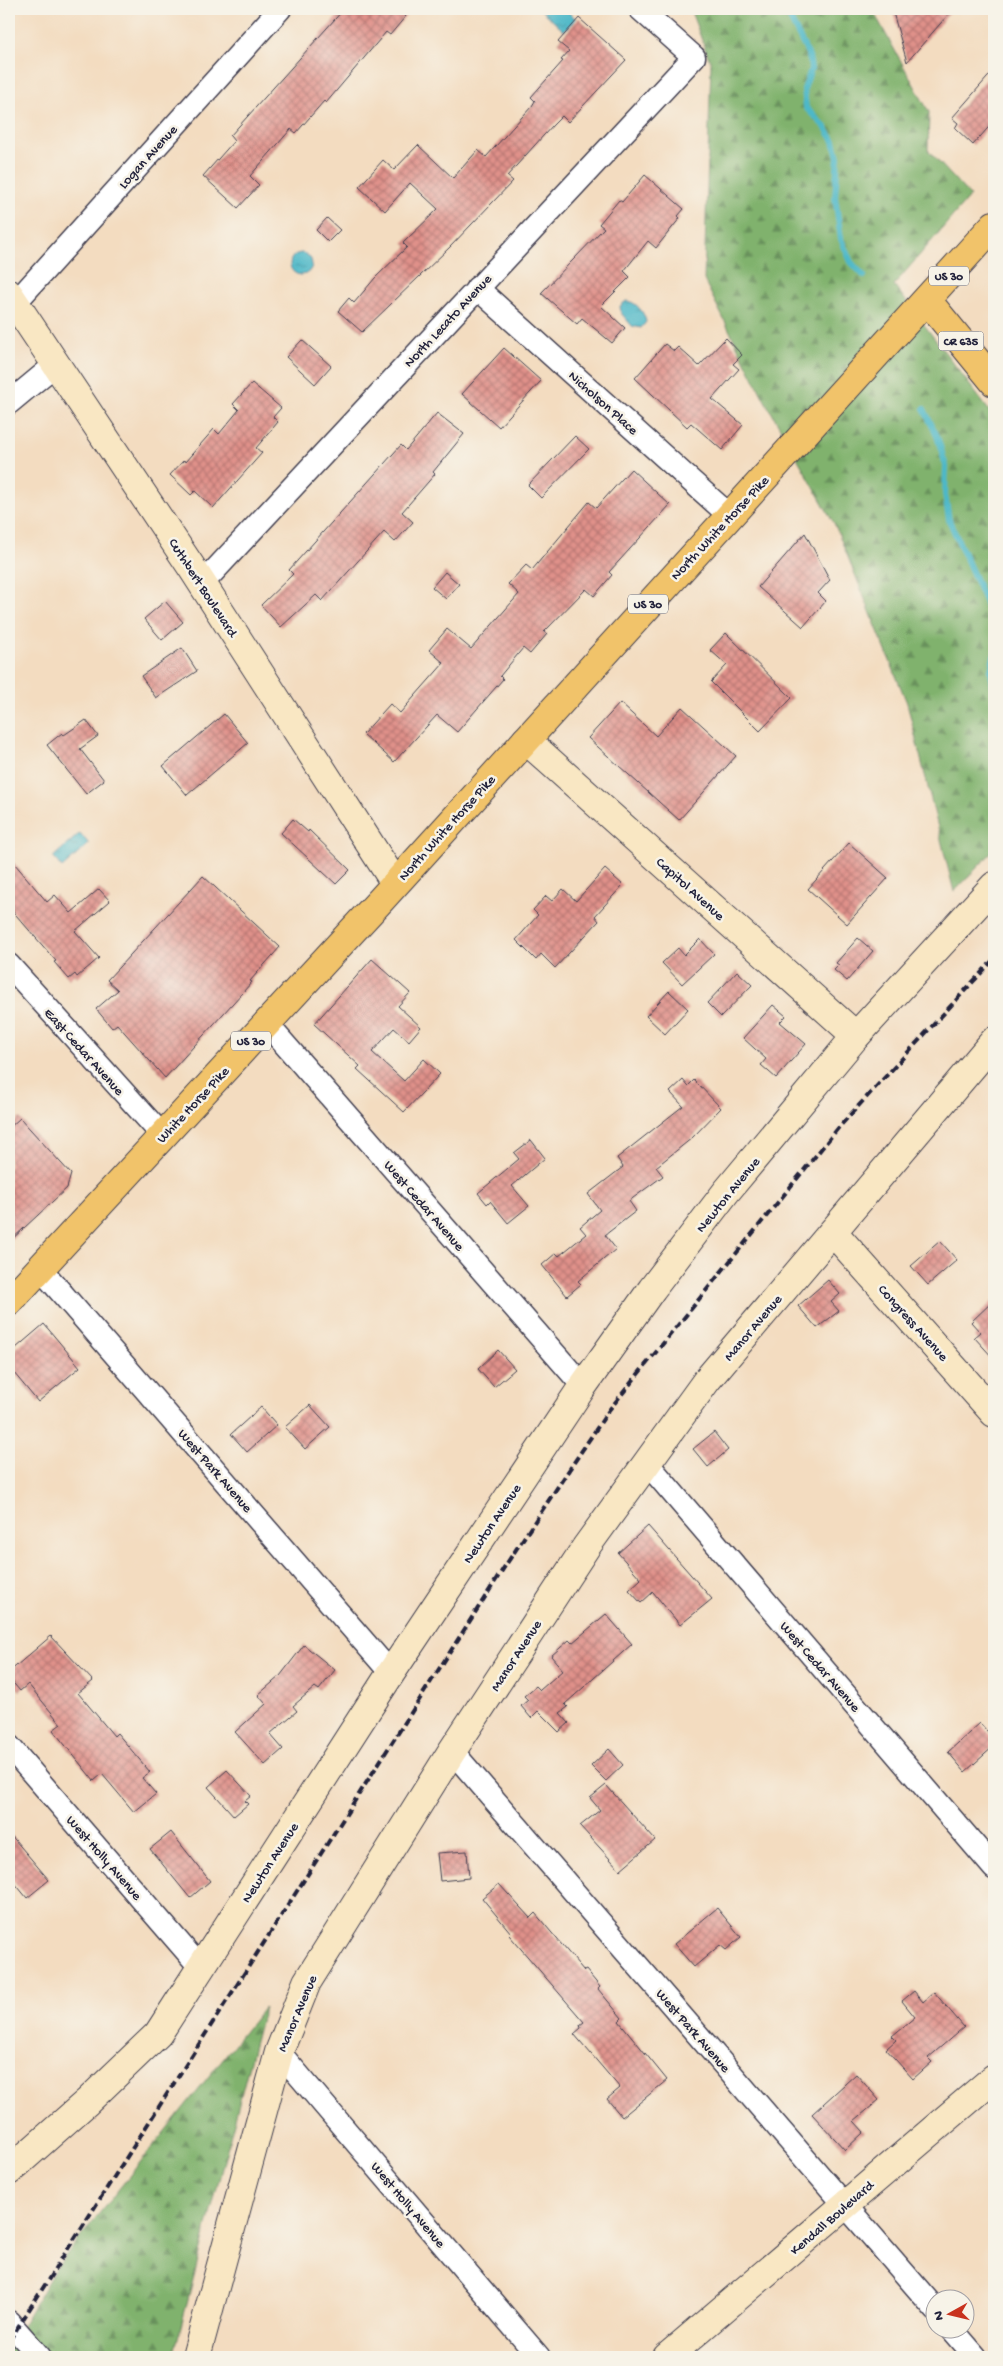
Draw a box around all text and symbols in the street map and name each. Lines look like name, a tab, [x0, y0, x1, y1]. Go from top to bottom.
street label: Logan Avenue	[116, 122, 183, 193]
road number: US 30	[929, 266, 969, 286]
street label: North Lecato Avenue	[401, 271, 497, 372]
road number: CR 635	[938, 332, 984, 351]
street label: Nicholson Place	[564, 368, 641, 440]
street label: North White Horse Pike	[668, 472, 774, 585]
street label: Cuthbert Boulevard	[164, 536, 241, 642]
road number: US 30	[628, 594, 668, 614]
street label: North White Horse Pike	[396, 772, 500, 885]
street label: Capitol Avenue	[651, 855, 728, 926]
street label: East Cedar Avenue	[39, 1005, 127, 1100]
road number: US 30	[231, 1032, 271, 1050]
street label: White Horse Pike	[154, 1063, 234, 1148]
street label: Newton Avenue	[693, 1154, 765, 1237]
street label: West Cedar Avenue	[379, 1158, 468, 1256]
street label: Congress Avenue	[873, 1282, 952, 1366]
street label: Manor Avenue	[721, 1291, 787, 1365]
street label: West Park Avenue	[173, 1426, 256, 1518]
street label: Newton Avenue	[460, 1481, 526, 1567]
street label: Manor Avenue	[488, 1617, 547, 1695]
street label: West Cedar Avenue	[775, 1619, 864, 1717]
street label: West Holly Avenue	[62, 1813, 145, 1905]
street label: Newton Avenue	[239, 1819, 304, 1907]
street label: Manor Avenue	[274, 1972, 322, 2055]
street label: West Park Avenue	[651, 1986, 734, 2078]
street label: West Holly Avenue	[366, 2159, 448, 2253]
street label: Kendall Boulevard	[787, 2177, 879, 2260]
north arrow	[926, 2288, 976, 2338]
text: N	[931, 2310, 949, 2321]

